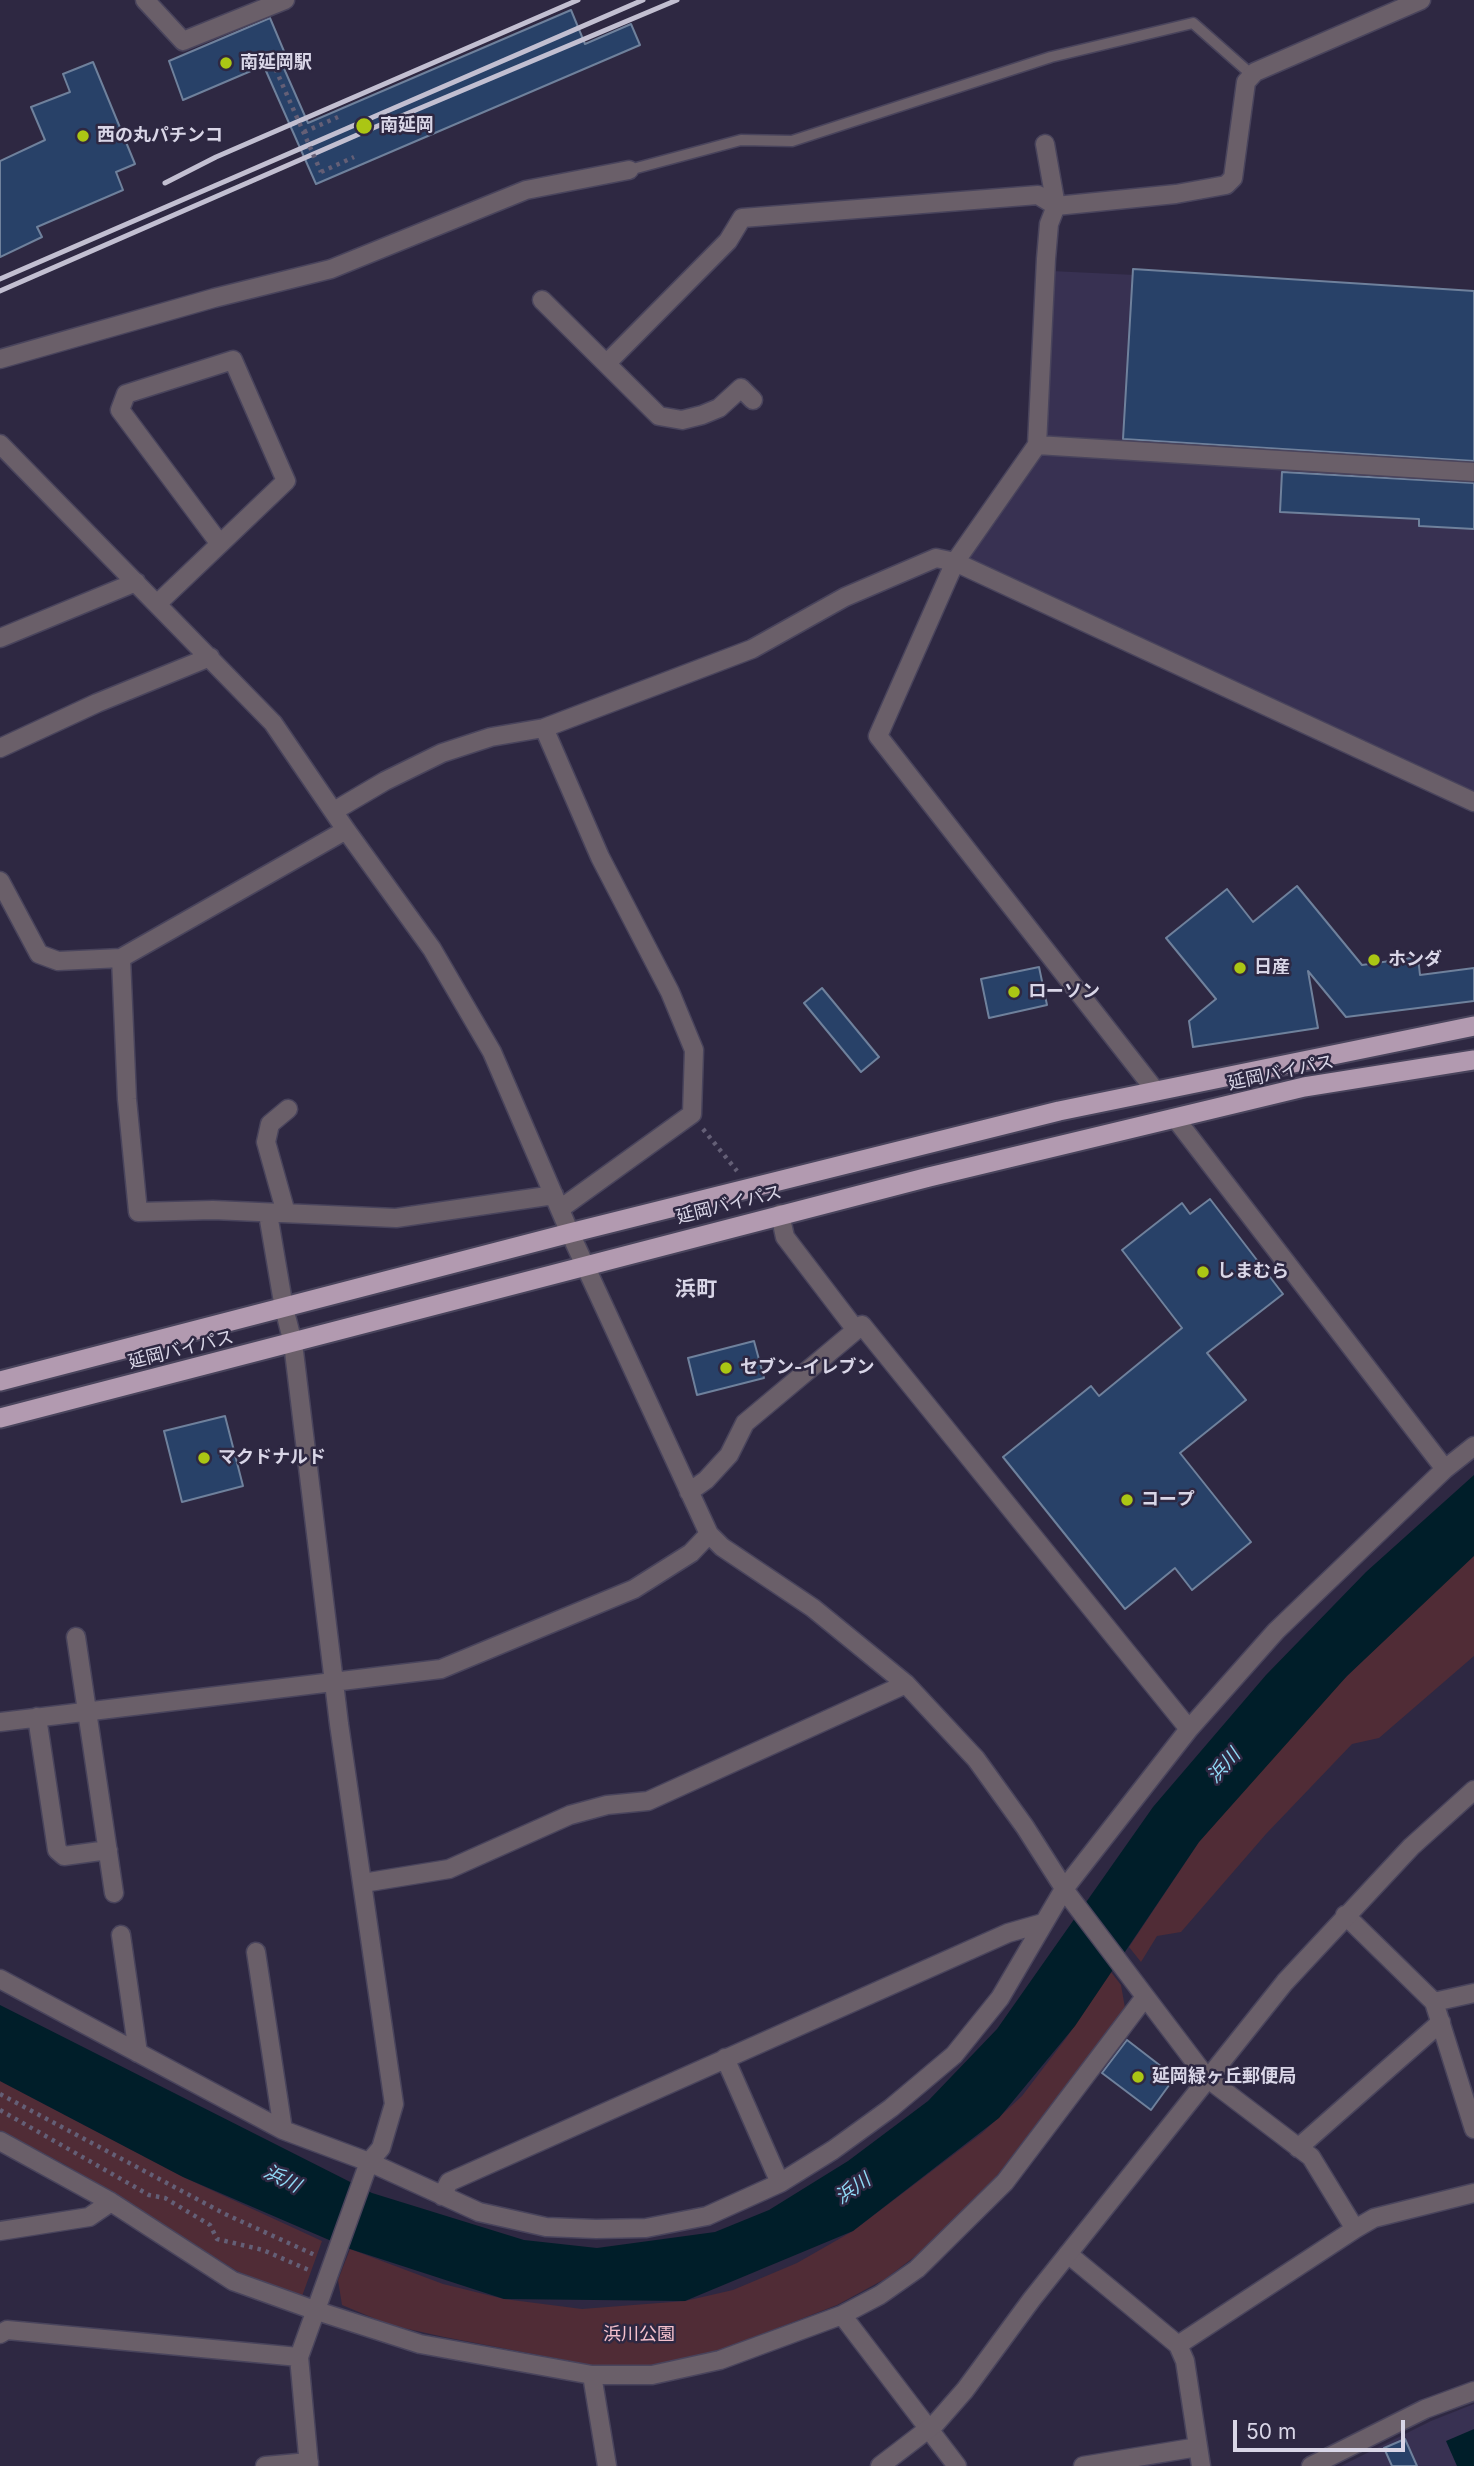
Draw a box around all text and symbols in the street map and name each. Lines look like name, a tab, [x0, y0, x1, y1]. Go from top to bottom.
place label: 南延岡駅	[240, 52, 312, 74]
marker: 南延岡駅	[218, 55, 234, 71]
place label: 南延岡	[380, 115, 434, 137]
marker: 南延岡	[354, 116, 374, 136]
place label: 西の丸パチンコ	[97, 125, 223, 147]
marker: 西の丸パチンコ	[75, 128, 91, 144]
place label: ホンダ	[1388, 949, 1442, 971]
marker: ホンダ	[1366, 952, 1382, 968]
place label: 日産	[1254, 957, 1290, 979]
marker: 日産	[1232, 960, 1248, 976]
place label: ローソン	[1028, 981, 1100, 1003]
marker: ローソン	[1006, 984, 1022, 1000]
street label: 延岡バイパス	[1226, 1051, 1336, 1095]
street label: 延岡バイパス	[674, 1181, 784, 1229]
place label: しまむら	[1217, 1261, 1289, 1283]
marker: しまむら	[1195, 1264, 1211, 1280]
district label: 浜町	[675, 1277, 717, 1303]
street label: 延岡バイパス	[126, 1326, 236, 1374]
place label: セブン-イレブン	[740, 1357, 874, 1379]
marker: セブン-イレブン	[718, 1360, 734, 1376]
place label: マクドナルド	[218, 1447, 326, 1469]
marker: マクドナルド	[196, 1450, 212, 1466]
place label: コープ	[1141, 1489, 1195, 1511]
marker: コープ	[1119, 1492, 1135, 1508]
water label: 浜川	[1203, 1744, 1245, 1788]
place label: 延岡緑ヶ丘郵便局	[1152, 2066, 1296, 2088]
marker: 延岡緑ヶ丘郵便局	[1130, 2069, 1146, 2085]
water label: 浜川	[260, 2160, 304, 2198]
water label: 浜川	[831, 2169, 875, 2209]
park label: 浜川公園	[603, 2324, 675, 2346]
scale bar	[1236, 2406, 1408, 2450]
text: 50 m	[1246, 2419, 1296, 2444]

